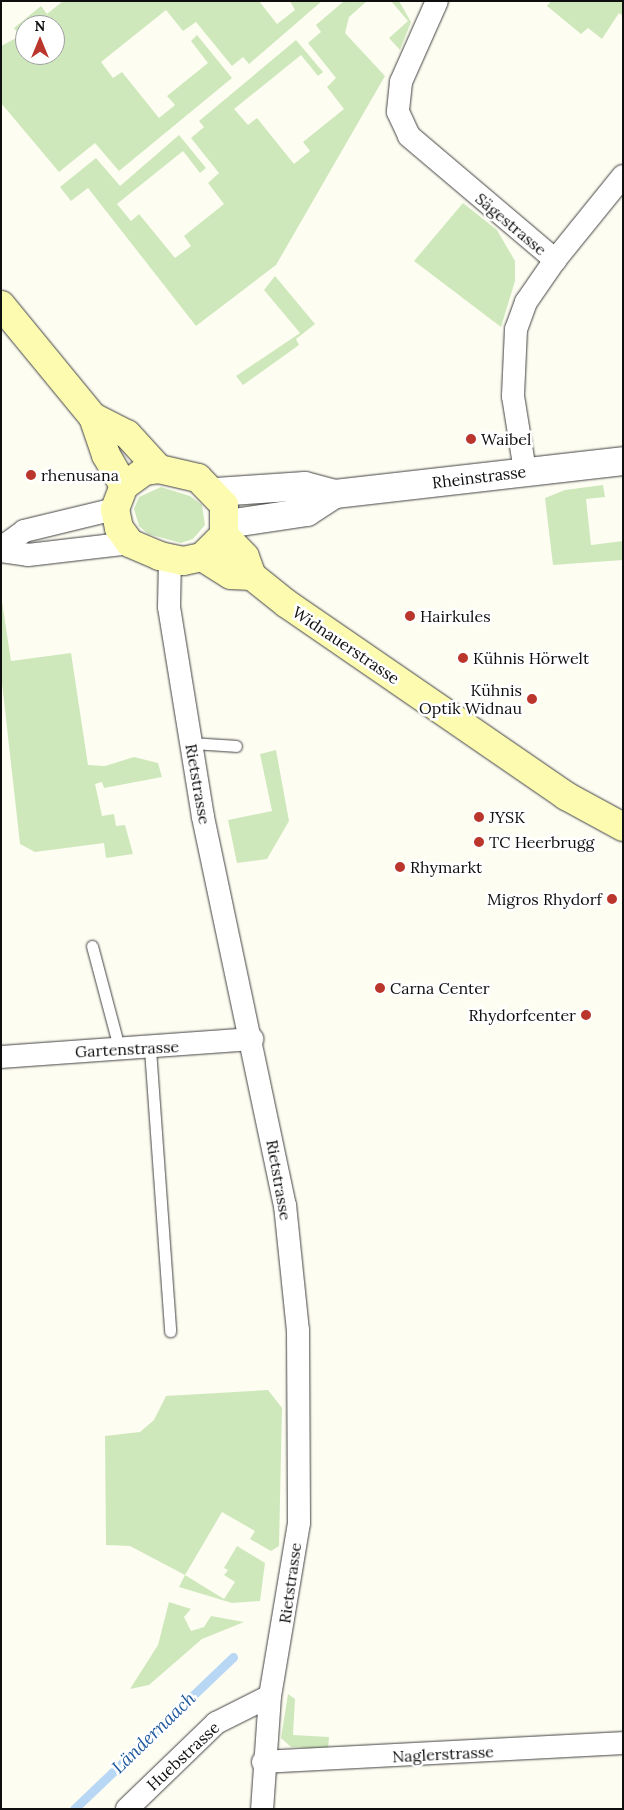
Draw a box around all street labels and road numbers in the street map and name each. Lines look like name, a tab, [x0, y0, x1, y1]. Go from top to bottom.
street label: Sägestrasse	[472, 189, 550, 259]
street label: Rheinstrasse	[431, 462, 527, 492]
street label: Widnauerstrasse	[289, 602, 403, 688]
street label: Rietstrasse	[181, 742, 215, 826]
street label: Gartenstrasse	[74, 1037, 180, 1061]
street label: Rietstrasse	[262, 1138, 296, 1222]
street label: Rietstrasse	[275, 1541, 305, 1625]
street label: Huebstrasse	[143, 1718, 223, 1794]
street label: Naglerstrasse	[392, 1742, 494, 1766]

